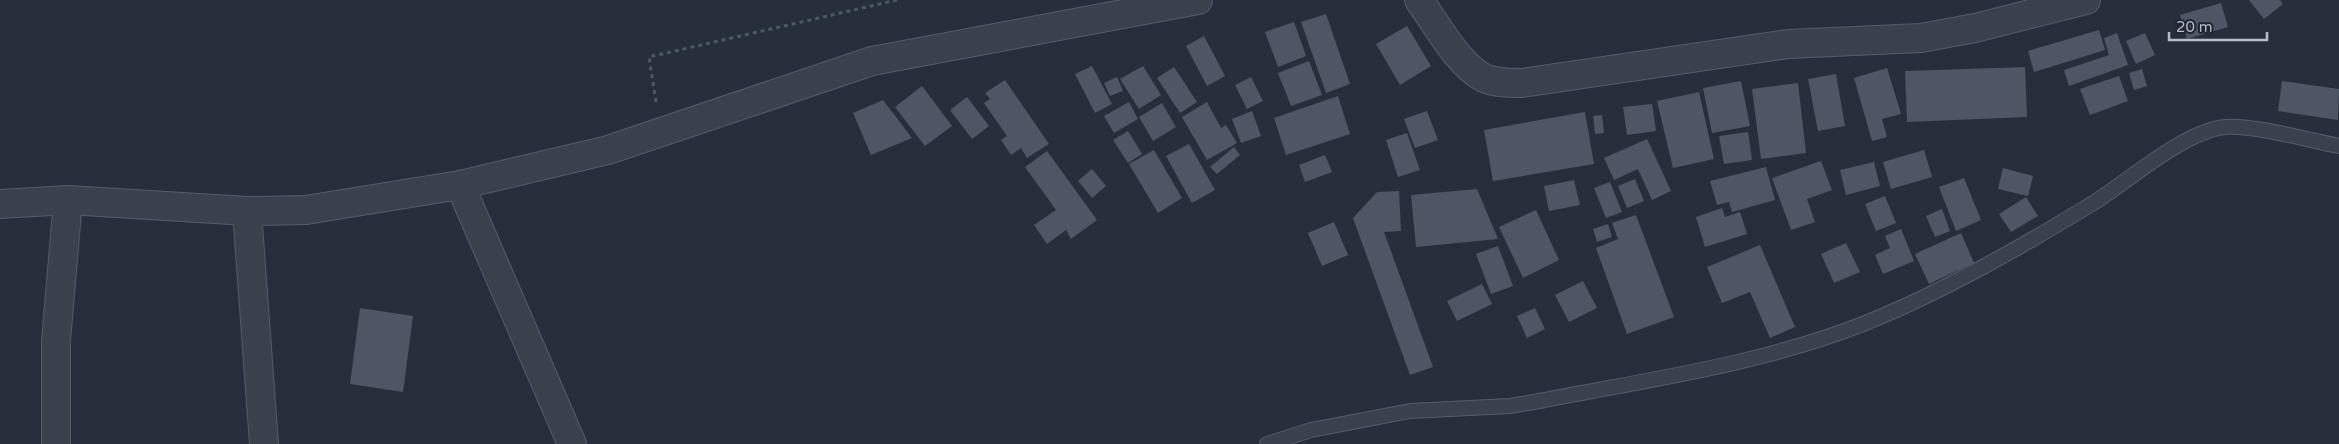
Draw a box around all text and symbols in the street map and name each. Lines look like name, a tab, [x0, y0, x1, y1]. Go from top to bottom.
scale bar	[2169, 10, 2266, 42]
text: 20 m	[2176, 18, 2213, 36]

